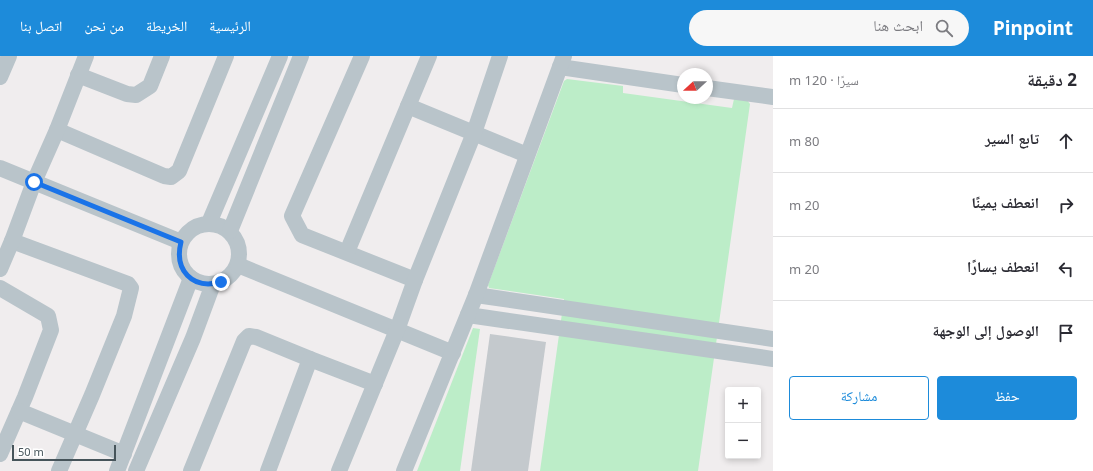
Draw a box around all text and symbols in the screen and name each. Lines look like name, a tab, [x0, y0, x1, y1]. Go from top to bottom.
search box	[689, 10, 969, 46]
text: ابحث هنا	[873, 15, 923, 35]
text: Pinpoint	[993, 15, 1073, 41]
text: اتصل بنا	[20, 16, 62, 35]
text: من نحن	[84, 16, 124, 35]
text: الخريطة	[146, 16, 187, 35]
text: الرئيسية	[209, 16, 251, 35]
icon: search	[933, 17, 955, 39]
north arrow	[677, 68, 713, 104]
text: 2 دقيقة	[1027, 68, 1077, 91]
text: سيرًا · 120 m	[789, 71, 859, 89]
text: تابع السير	[985, 128, 1039, 148]
icon: ahead	[1055, 130, 1077, 152]
text: 80 m	[789, 132, 819, 150]
route start	[25, 173, 43, 191]
text: انعطف يمينًا	[971, 192, 1039, 212]
icon: right	[1055, 194, 1077, 216]
text: 20 m	[789, 196, 819, 214]
text: انعطف يسارًا	[967, 256, 1039, 276]
icon: left	[1055, 258, 1077, 280]
text: 20 m	[789, 260, 819, 278]
route end	[212, 273, 230, 291]
text: الوصول إلى الوجهة	[933, 320, 1039, 340]
icon: arrive	[1055, 322, 1077, 344]
button: مشاركة	[789, 376, 929, 420]
button: حفظ	[937, 376, 1077, 420]
map controls	[725, 387, 761, 459]
button: +	[725, 387, 761, 423]
button: −	[725, 423, 761, 459]
scale bar	[12, 443, 116, 462]
text: 50 m	[18, 444, 44, 459]

